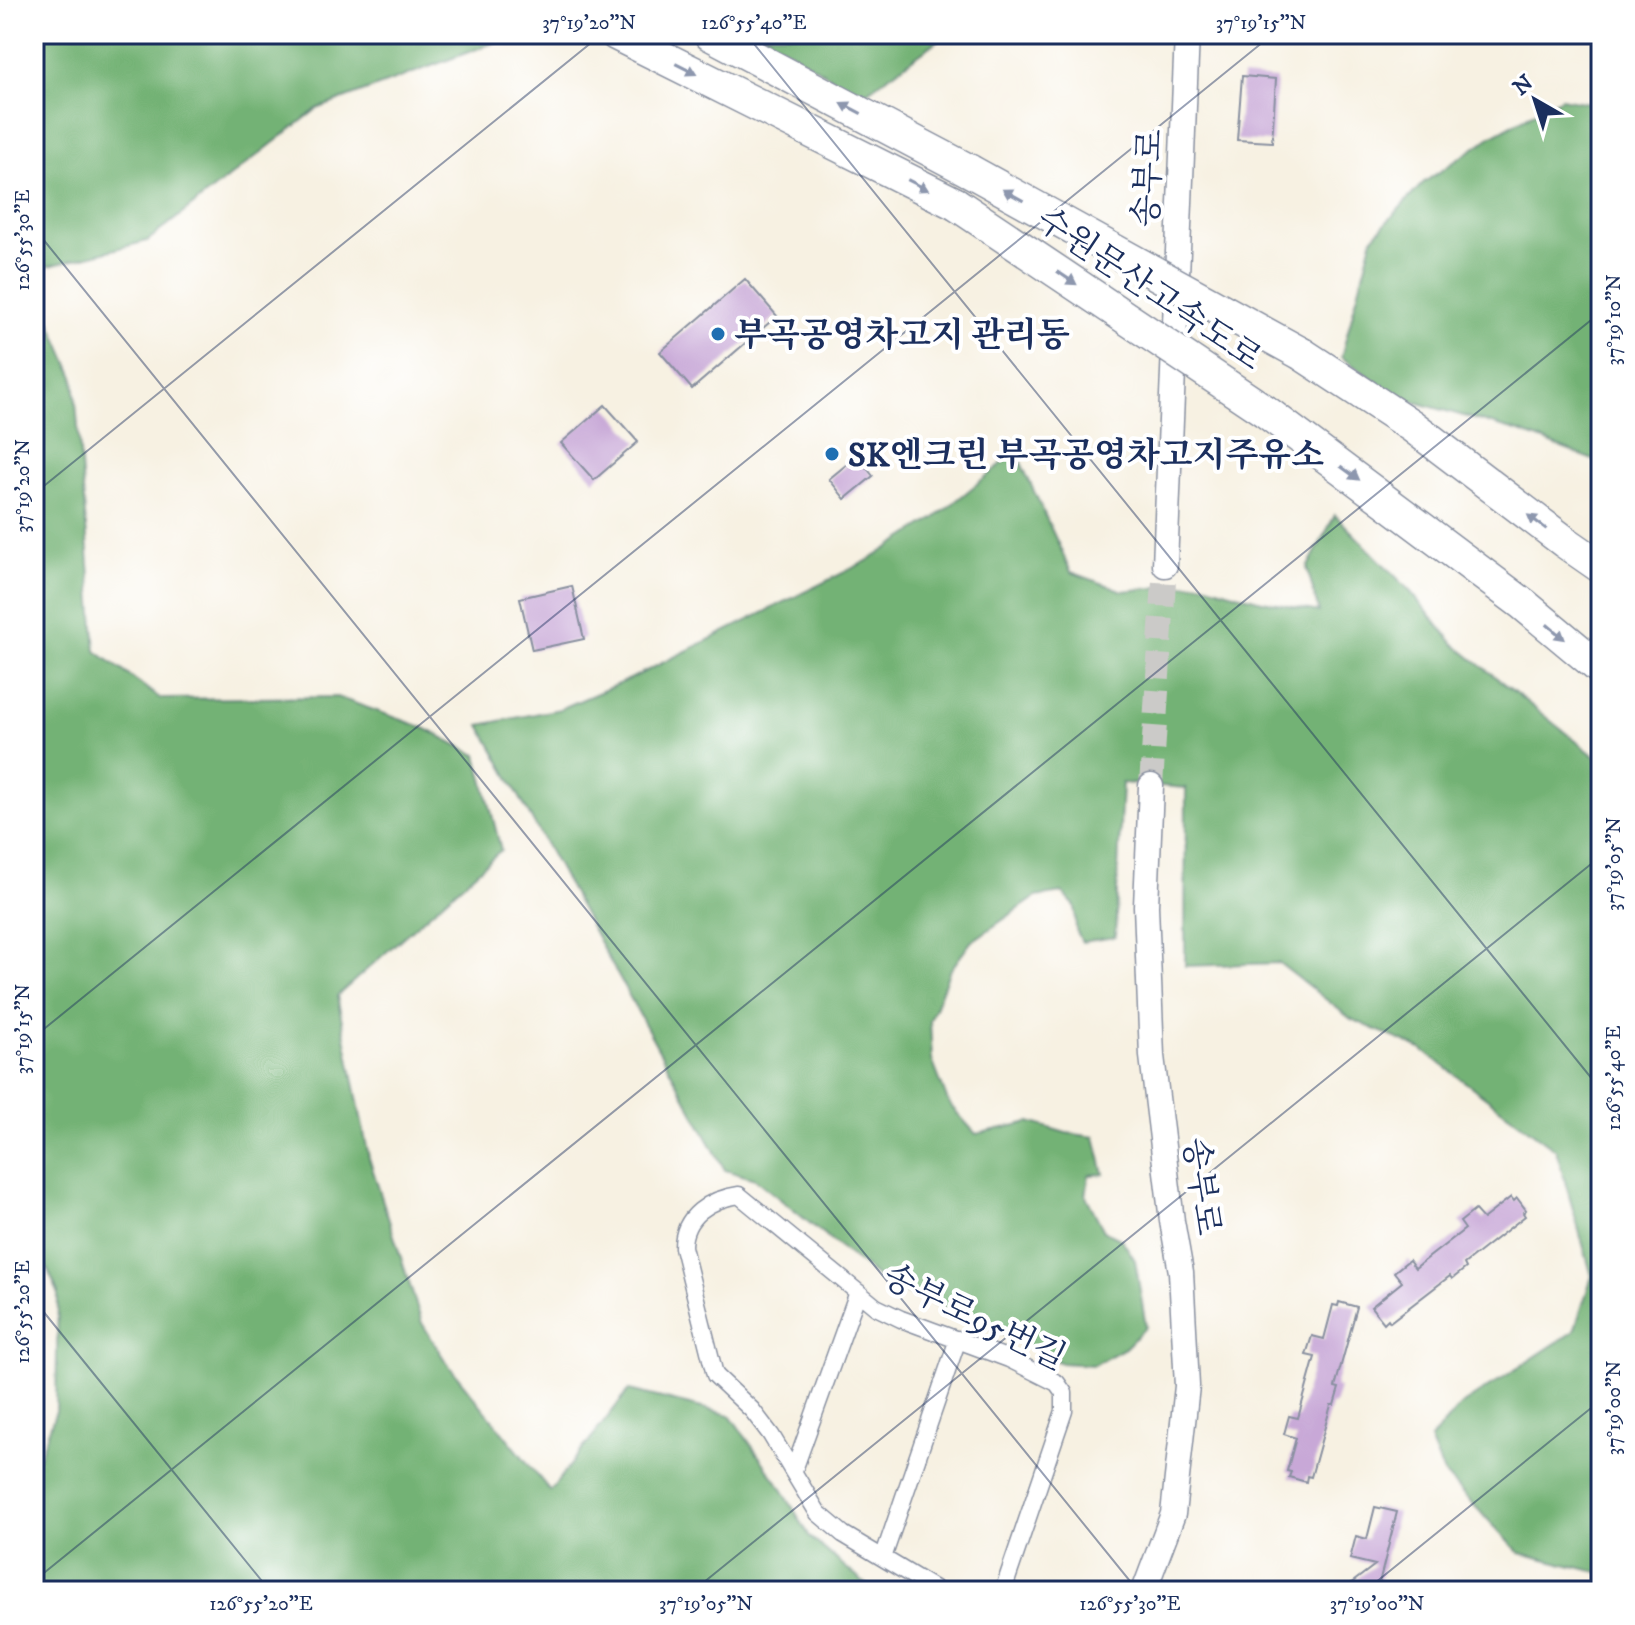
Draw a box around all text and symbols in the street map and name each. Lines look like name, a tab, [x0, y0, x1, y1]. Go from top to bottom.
text: 37°19'20"N	[542, 11, 636, 36]
text: 126°55'40"E	[701, 11, 807, 36]
text: 37°19'15"N	[1216, 11, 1306, 36]
north arrow	[1495, 60, 1575, 140]
one-way arrow	[674, 62, 697, 76]
text: N	[1508, 69, 1539, 102]
one-way arrow	[840, 102, 863, 115]
street label: 송부로	[1125, 128, 1173, 228]
one-way arrow	[907, 178, 930, 192]
one-way arrow	[1001, 188, 1024, 201]
text: 126°55'30"E	[11, 189, 36, 291]
street label: 수원문산고속도로	[1028, 199, 1270, 381]
one-way arrow	[1056, 271, 1078, 285]
text: 37°19'10"N	[1602, 274, 1627, 366]
place label: 부곡공영차고지 관리동	[734, 315, 1070, 357]
marker: 부곡공영차고지 관리동	[709, 325, 727, 343]
place label: SK엔크린 부곡공영차고지주유소	[848, 435, 1324, 477]
text: 37°19'20"N	[11, 439, 36, 533]
marker: SK엔크린 부곡공영차고지주유소	[823, 445, 841, 463]
one-way arrow	[1340, 465, 1360, 481]
one-way arrow	[1527, 514, 1547, 530]
one-way arrow	[1546, 623, 1566, 640]
text: 37°19'05"N	[1602, 817, 1627, 911]
text: 37°19'15"N	[11, 984, 36, 1074]
text: 126°55'40"E	[1602, 1025, 1627, 1131]
street label: 송부로	[1173, 1135, 1229, 1238]
street label: 송부로95번길	[876, 1256, 1072, 1380]
text: 126°55'20"E	[11, 1260, 36, 1364]
text: 37°19'00"N	[1602, 1361, 1627, 1455]
text: 126°55'20"E	[209, 1592, 313, 1617]
text: 37°19'05"N	[659, 1592, 753, 1617]
text: 126°55'30"E	[1079, 1592, 1181, 1617]
text: 37°19'00"N	[1330, 1592, 1424, 1617]

